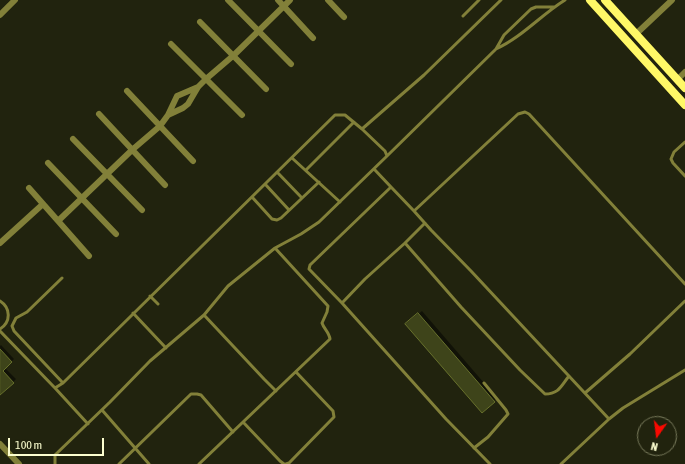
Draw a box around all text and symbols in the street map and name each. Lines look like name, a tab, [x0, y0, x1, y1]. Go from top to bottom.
north arrow	[637, 416, 677, 456]
scale bar	[10, 430, 106, 456]
text: 100 m	[15, 438, 42, 452]
text: N	[650, 440, 659, 453]

